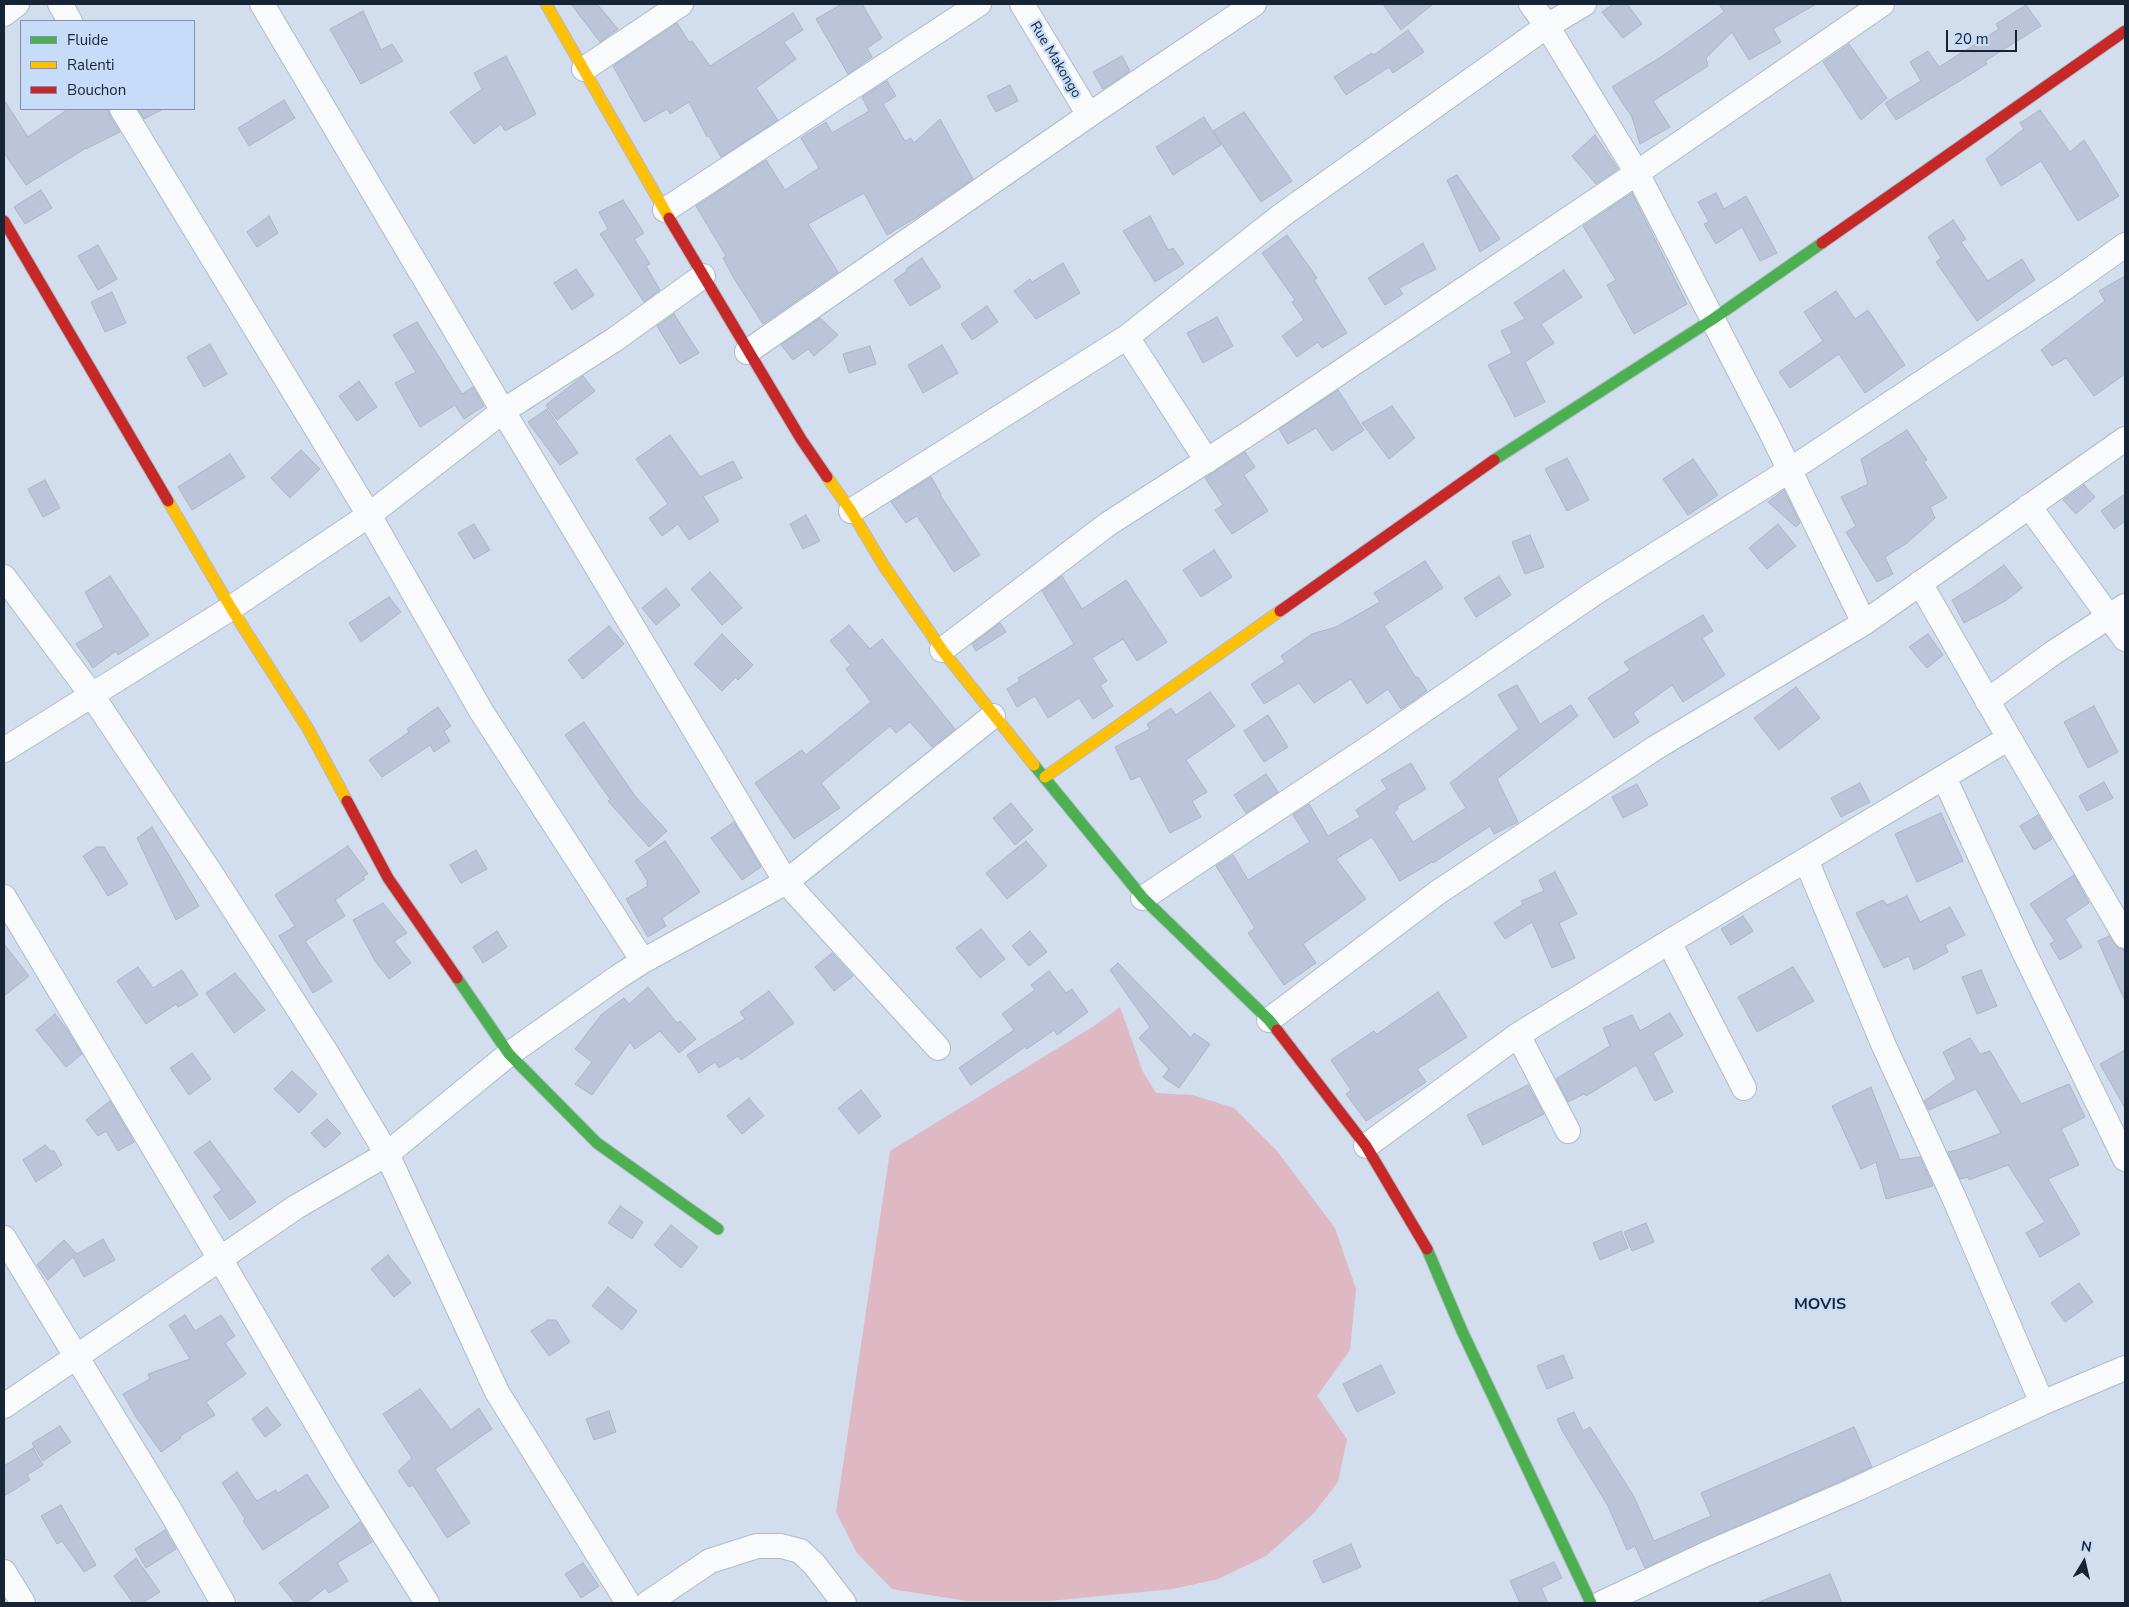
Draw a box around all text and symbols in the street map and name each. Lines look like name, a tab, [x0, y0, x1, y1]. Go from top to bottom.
street label: Rue Makongo	[1026, 19, 1084, 101]
legend	[20, 20, 195, 110]
scale bar	[1949, 20, 2020, 52]
text: 20 m	[1954, 29, 1989, 49]
text: Fluide	[67, 30, 108, 50]
text: Ralenti	[67, 55, 115, 75]
text: Bouchon	[67, 80, 126, 100]
district label: MOVIS	[1794, 1295, 1846, 1315]
text: N	[2080, 1536, 2093, 1557]
north arrow	[2059, 1537, 2109, 1587]

